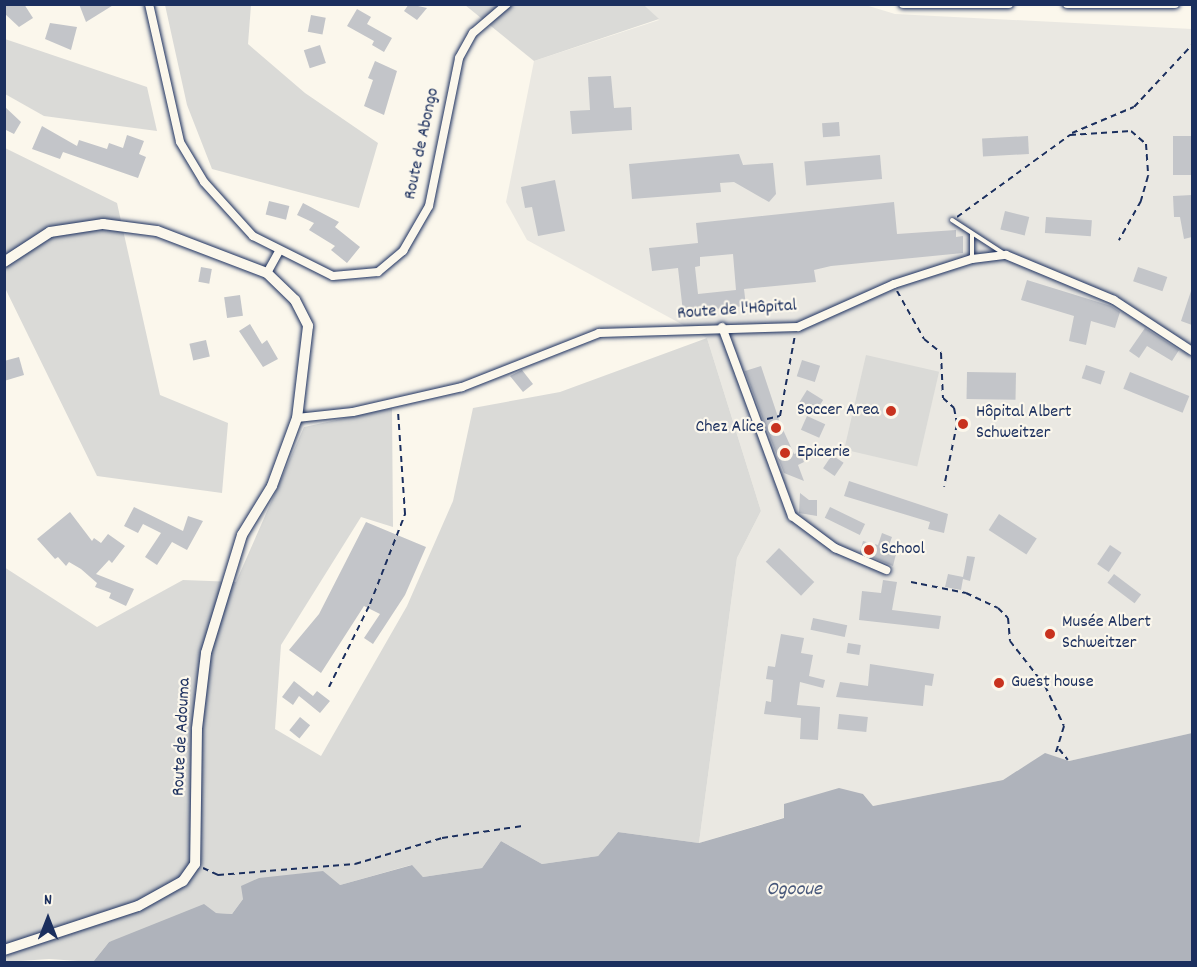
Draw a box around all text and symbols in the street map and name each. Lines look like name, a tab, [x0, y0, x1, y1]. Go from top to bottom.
street label: Route de Abongo	[401, 86, 445, 202]
street label: Route de l'Hôpital	[677, 296, 797, 326]
place label: Soccer Area	[797, 400, 879, 422]
place label: Hôpital Albert Schweitzer	[976, 403, 1071, 446]
marker: Soccer Area	[884, 404, 898, 418]
marker: Hôpital Albert Schweitzer	[954, 415, 972, 433]
place label: Chez Alice	[695, 417, 764, 439]
marker: Chez Alice	[769, 421, 783, 435]
place label: Epicerie	[797, 442, 850, 464]
marker: Epicerie	[778, 446, 792, 460]
place label: School	[881, 539, 925, 561]
marker: School	[862, 543, 876, 557]
place label: Musée Albert Schweitzer	[1062, 613, 1151, 656]
marker: Musée Albert Schweitzer	[1043, 627, 1057, 641]
place label: Guest house	[1011, 672, 1094, 694]
marker: Guest house	[992, 676, 1006, 690]
street label: Route de Adouma	[169, 677, 197, 797]
water label: Ogooue	[766, 878, 822, 902]
north arrow	[18, 889, 78, 949]
text: N	[44, 889, 52, 912]

